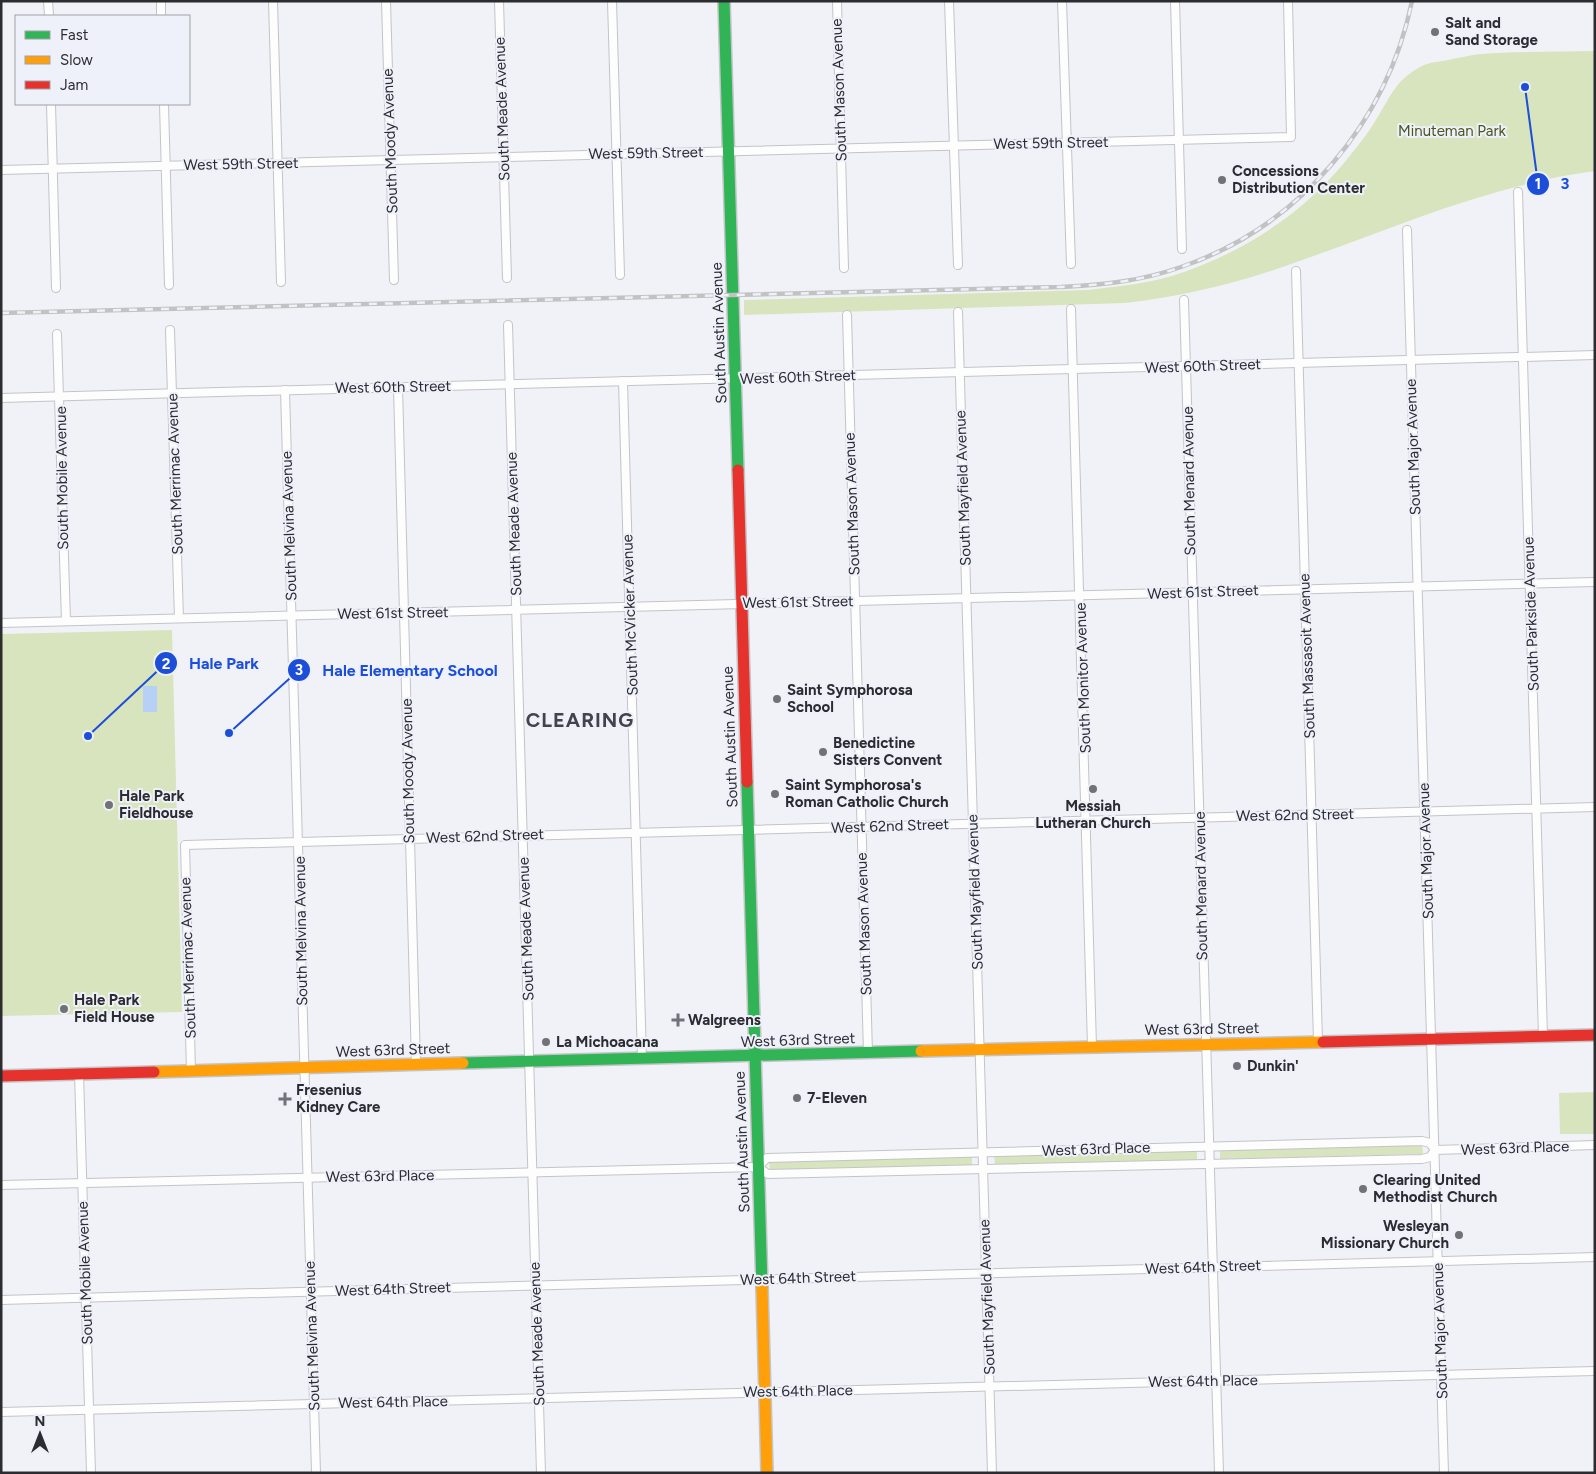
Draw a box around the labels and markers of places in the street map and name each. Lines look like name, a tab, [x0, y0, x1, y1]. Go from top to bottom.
place label: Salt and Sand Storage	[1445, 14, 1539, 49]
marker: Salt and Sand Storage	[1429, 26, 1441, 38]
place label: Concessions Distribution Center	[1232, 162, 1365, 197]
callout: 3	[1526, 168, 1580, 199]
marker: Concessions Distribution Center	[1216, 174, 1228, 186]
callout: Hale Park	[154, 648, 269, 679]
callout: Hale Elementary School	[287, 655, 507, 686]
place label: Saint Symphorosa School	[787, 681, 913, 716]
marker: Saint Symphorosa School	[771, 693, 783, 705]
place label: Benedictine Sisters Convent	[833, 734, 942, 769]
marker: Benedictine Sisters Convent	[817, 746, 829, 758]
place label: Saint Symphorosa's Roman Catholic Church	[785, 776, 948, 811]
marker: Messiah Lutheran Church	[1087, 783, 1099, 795]
place label: Hale Park Fieldhouse	[119, 787, 194, 822]
marker: Saint Symphorosa's Roman Catholic Church	[769, 788, 781, 800]
place label: Messiah Lutheran Church	[1035, 797, 1151, 832]
marker: Hale Park Fieldhouse	[103, 799, 115, 811]
place label: Hale Park Field House	[74, 991, 155, 1026]
marker: Hale Park Field House	[58, 1003, 70, 1015]
place label: Walgreens	[688, 1011, 761, 1029]
marker: Walgreens	[672, 1014, 684, 1026]
place label: La Michoacana	[556, 1033, 659, 1051]
marker: La Michoacana	[540, 1036, 552, 1048]
place label: Dunkin'	[1247, 1057, 1299, 1075]
marker: Dunkin'	[1231, 1060, 1243, 1072]
place label: Fresenius Kidney Care	[296, 1081, 381, 1116]
place label: 7-Eleven	[807, 1089, 867, 1107]
marker: Fresenius Kidney Care	[278, 1092, 292, 1106]
marker: 7-Eleven	[791, 1092, 803, 1104]
place label: Clearing United Methodist Church	[1373, 1171, 1497, 1206]
marker: Clearing United Methodist Church	[1357, 1183, 1369, 1195]
place label: Wesleyan Missionary Church	[1321, 1217, 1449, 1252]
marker: Wesleyan Missionary Church	[1453, 1229, 1465, 1241]

